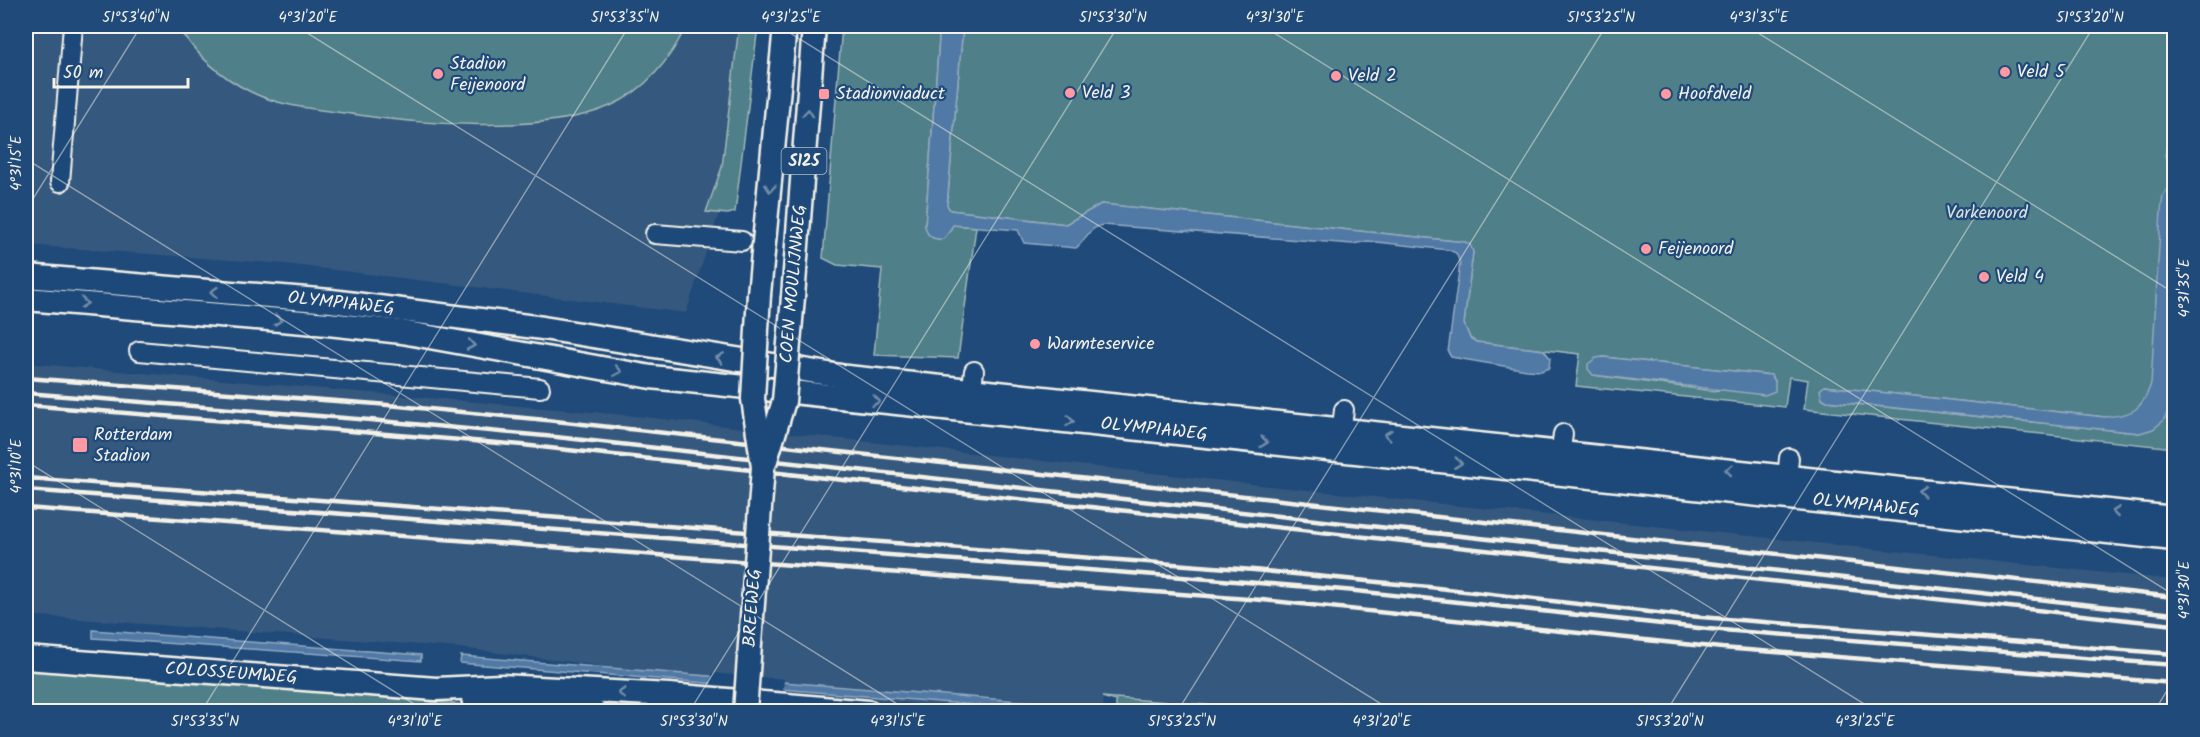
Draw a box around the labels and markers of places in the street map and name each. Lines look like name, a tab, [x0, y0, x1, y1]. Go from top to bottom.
place label: Stadion Feijenoord	[450, 50, 526, 100]
place label: Veld 5	[2017, 58, 2066, 87]
place label: Veld 2	[1348, 62, 1397, 91]
marker: Veld 5	[1998, 65, 2012, 79]
marker: Stadion Feijenoord	[431, 67, 445, 81]
marker: Veld 2	[1329, 69, 1343, 83]
place label: Veld 3	[1082, 79, 1131, 108]
place label: Stadionviaduct	[836, 80, 946, 109]
place label: Hoofdveld	[1678, 80, 1752, 109]
marker: Veld 3	[1063, 86, 1077, 100]
marker: Stadionviaduct	[817, 87, 831, 101]
marker: Hoofdveld	[1659, 87, 1673, 101]
place label: Feijenoord	[1658, 235, 1734, 264]
marker: Feijenoord	[1639, 242, 1653, 256]
place label: Veld 4	[1996, 263, 2044, 292]
marker: Veld 4	[1977, 270, 1991, 284]
place label: Warmteservice	[1047, 330, 1155, 359]
marker: Warmteservice	[1028, 337, 1042, 351]
place label: Rotterdam Stadion	[94, 421, 172, 471]
marker: Rotterdam Stadion	[71, 436, 89, 454]

